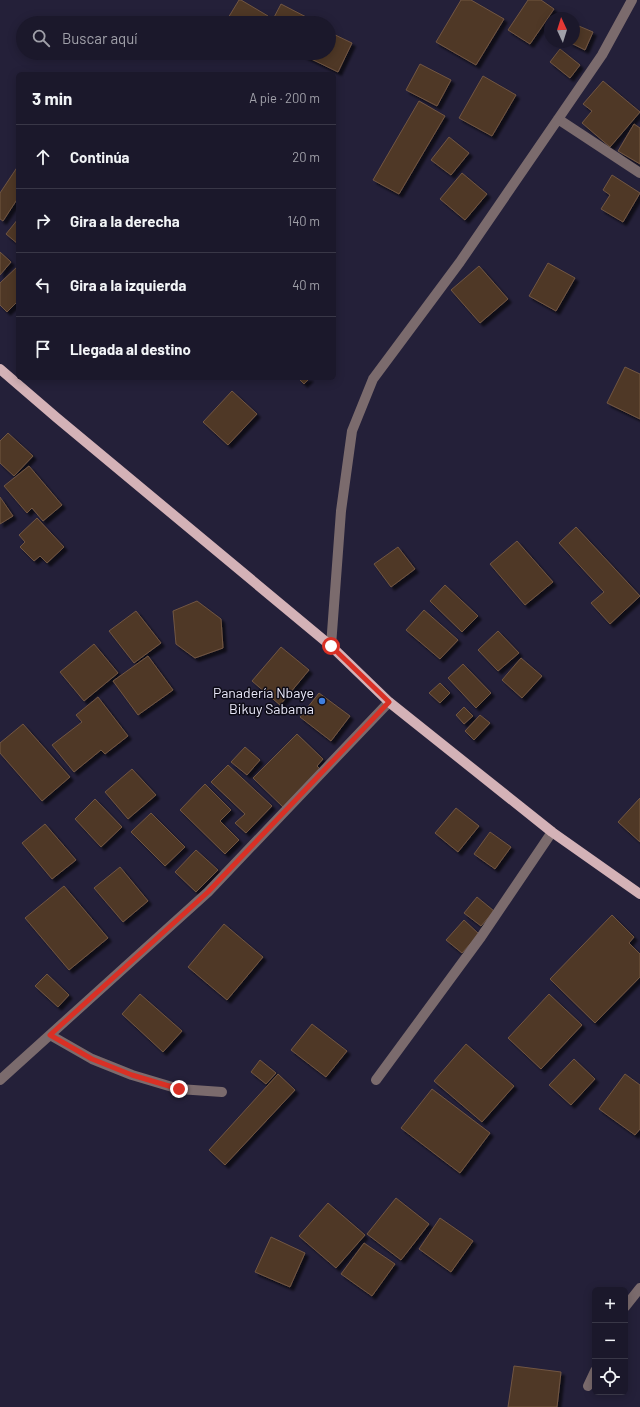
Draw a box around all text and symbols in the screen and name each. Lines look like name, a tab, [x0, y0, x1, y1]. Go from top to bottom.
north arrow	[544, 12, 580, 48]
search box	[16, 16, 336, 60]
icon: search	[30, 27, 52, 49]
text: Buscar aquí	[62, 29, 138, 47]
text: 3 min	[32, 88, 72, 108]
text: A pie · 200 m	[249, 90, 320, 106]
icon: ahead	[32, 146, 54, 168]
text: Continúa	[70, 148, 130, 166]
text: 20 m	[292, 149, 320, 165]
icon: right	[32, 210, 54, 232]
text: Gira a la derecha	[70, 212, 180, 230]
text: 140 m	[288, 213, 320, 229]
icon: left	[32, 274, 54, 296]
text: Gira a la izquierda	[70, 276, 186, 294]
text: 40 m	[292, 277, 320, 293]
icon: arrive	[32, 338, 54, 360]
text: Llegada al destino	[70, 340, 191, 358]
route start	[322, 637, 340, 655]
place label: Panadería Nbaye Bikuy Sabama	[213, 684, 314, 717]
marker: Panadería Nbaye Bikuy Sabama	[317, 696, 327, 706]
route end	[170, 1080, 188, 1098]
map controls	[592, 1287, 628, 1395]
button: +	[592, 1287, 628, 1323]
button: −	[592, 1323, 628, 1359]
button: locate	[592, 1359, 628, 1395]

